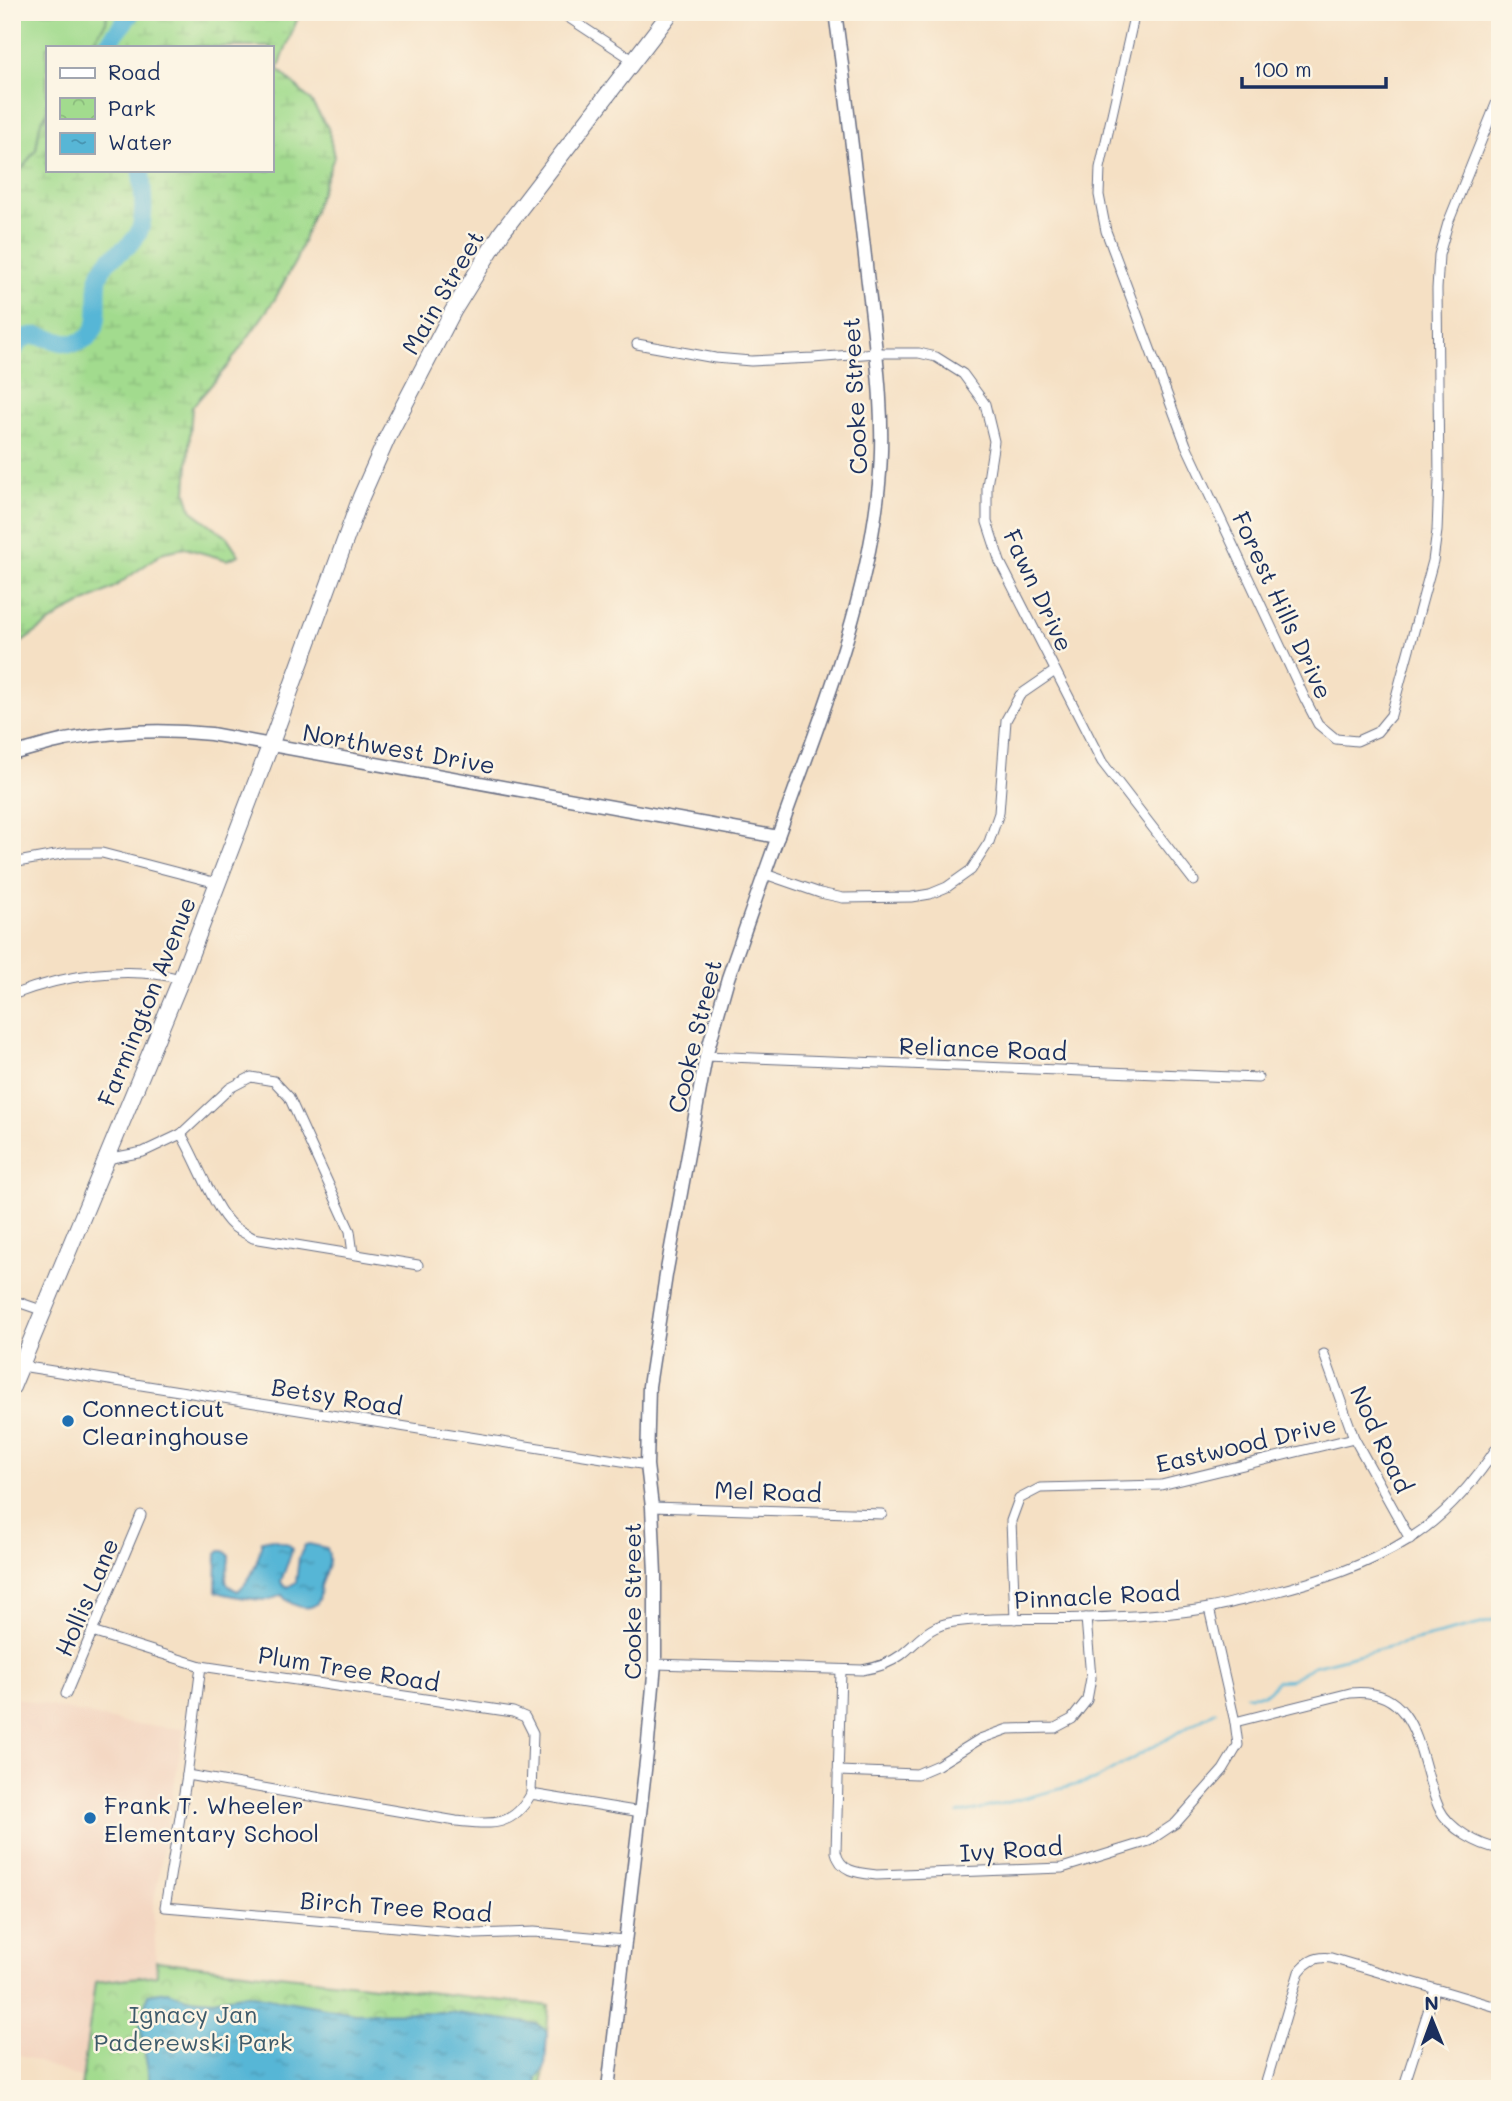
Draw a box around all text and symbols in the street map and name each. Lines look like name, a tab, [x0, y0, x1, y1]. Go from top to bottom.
legend	[46, 46, 273, 172]
scale bar	[1242, 46, 1386, 90]
text: 100 m	[1253, 55, 1312, 82]
text: Road	[108, 58, 160, 85]
text: Park	[108, 94, 156, 121]
text: Water	[108, 128, 172, 155]
street label: Main Street	[394, 224, 490, 360]
street label: Cooke Street	[834, 317, 874, 475]
street label: Forest Hills Drive	[1226, 506, 1340, 704]
street label: Fawn Drive	[997, 524, 1081, 656]
street label: Northwest Drive	[300, 716, 498, 780]
street label: Farmington Avenue	[90, 892, 202, 1110]
street label: Cooke Street	[660, 956, 728, 1116]
street label: Reliance Road	[898, 1030, 1068, 1066]
street label: Betsy Road	[269, 1370, 405, 1422]
street label: Nod Road	[1344, 1381, 1420, 1497]
place label: Connecticut Clearinghouse	[82, 1392, 249, 1451]
street label: Eastwood Drive	[1153, 1407, 1339, 1479]
marker: Connecticut Clearinghouse	[60, 1413, 76, 1429]
street label: Mel Road	[714, 1474, 822, 1508]
street label: Cooke Street	[616, 1522, 647, 1680]
street label: Hollis Lane	[47, 1533, 125, 1661]
street label: Pinnacle Road	[1013, 1575, 1181, 1615]
street label: Plum Tree Road	[256, 1638, 442, 1698]
place label: Frank T. Wheeler Elementary School	[104, 1789, 319, 1848]
marker: Frank T. Wheeler Elementary School	[82, 1810, 98, 1826]
street label: Ivy Road	[958, 1830, 1064, 1868]
street label: Birch Tree Road	[299, 1884, 493, 1928]
north arrow	[1396, 1986, 1466, 2056]
text: N	[1424, 1990, 1439, 2015]
park label: Ignacy Jan Paderewski Park	[93, 1998, 293, 2057]

